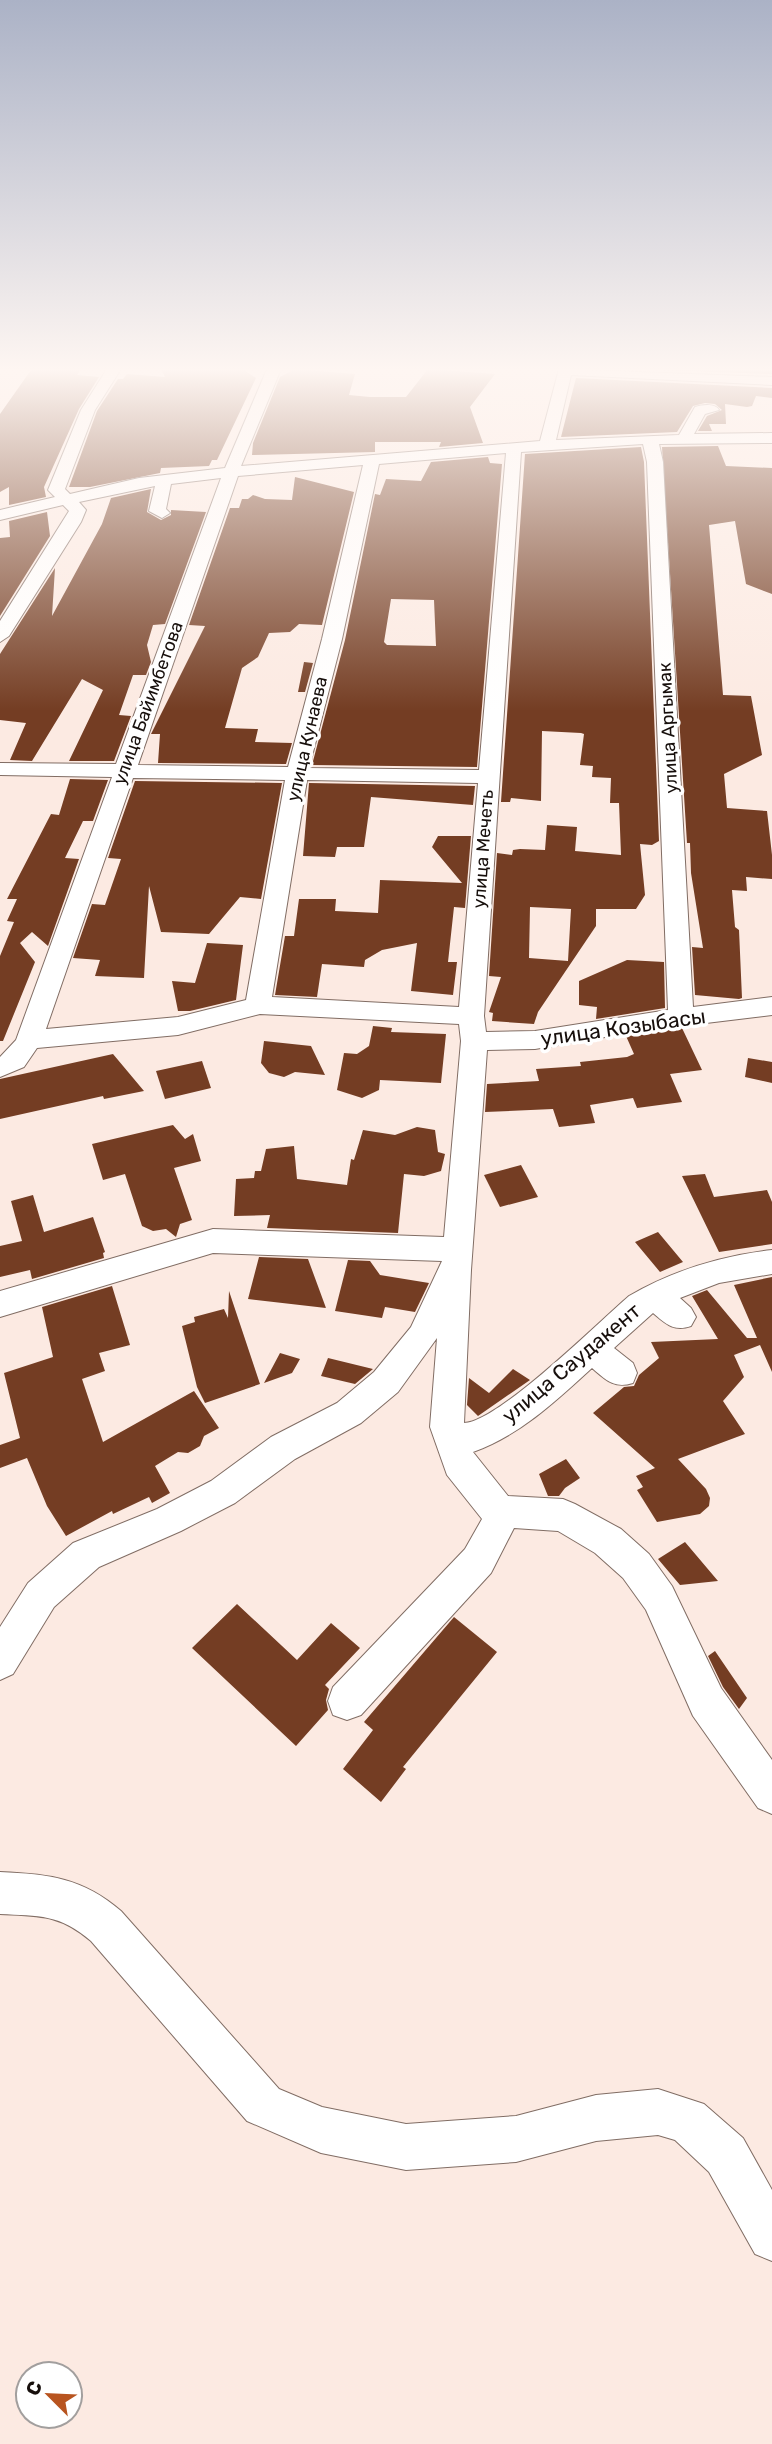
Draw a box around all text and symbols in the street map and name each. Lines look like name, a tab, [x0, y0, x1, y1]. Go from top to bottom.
street label: улица Байимбетова	[108, 618, 188, 788]
street label: улица Аргымак	[654, 662, 682, 794]
street label: улица Кунаева	[282, 674, 332, 804]
street label: улица Мечеть	[468, 789, 498, 909]
street label: улица Козыбасы	[539, 1003, 707, 1051]
street label: улица Саудакент	[497, 1298, 645, 1428]
north arrow	[14, 2360, 84, 2430]
text: С	[21, 2378, 47, 2399]

